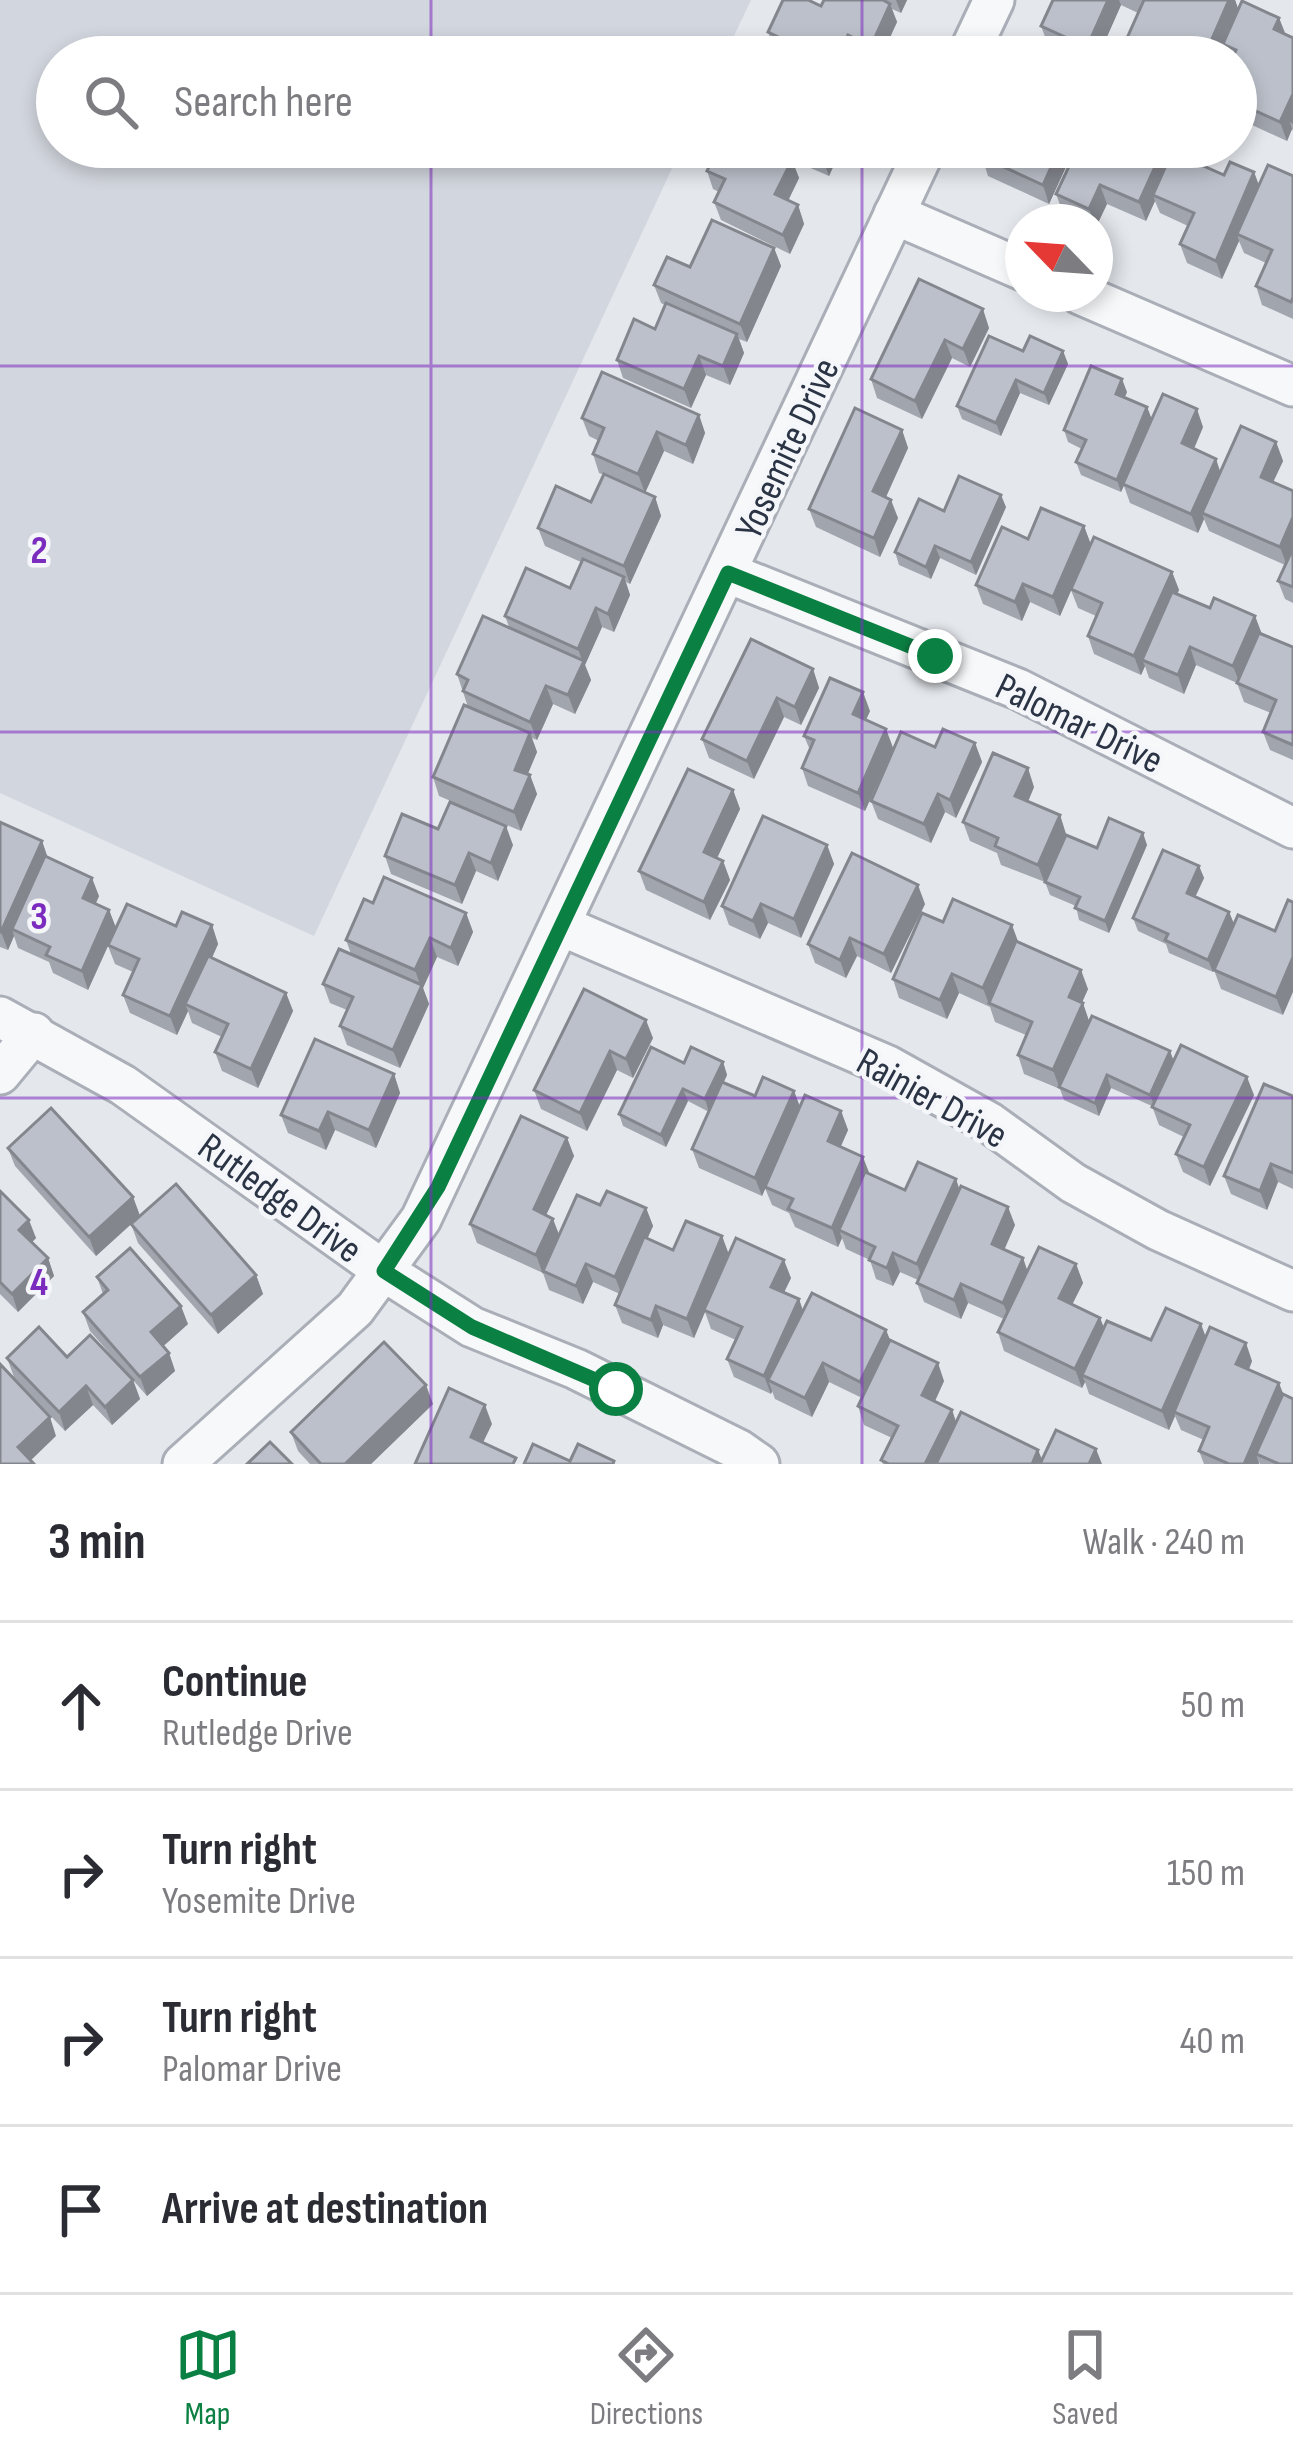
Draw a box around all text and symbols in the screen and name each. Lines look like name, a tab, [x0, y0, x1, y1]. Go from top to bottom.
search box	[36, 36, 1257, 168]
icon: search	[78, 69, 144, 135]
text: Search here	[174, 75, 353, 130]
north arrow	[1005, 204, 1113, 312]
street label: Yosemite Drive	[726, 351, 851, 547]
text: 2	[30, 528, 48, 575]
route end	[908, 629, 962, 683]
street label: Palomar Drive	[988, 664, 1170, 785]
text: 3	[30, 894, 48, 941]
street label: Rainier Drive	[848, 1039, 1015, 1160]
street label: Rutledge Drive	[189, 1124, 371, 1274]
text: 4	[30, 1260, 48, 1307]
route start	[589, 1362, 643, 1416]
text: 3 min	[48, 1512, 146, 1573]
text: Walk · 240 m	[1083, 1519, 1245, 1566]
text: Continue	[162, 1655, 308, 1710]
icon: ahead	[48, 1673, 114, 1739]
text: 50 m	[1181, 1682, 1245, 1729]
text: Rutledge Drive	[162, 1710, 353, 1757]
text: Turn right	[162, 1823, 317, 1878]
icon: right	[48, 1841, 114, 1907]
text: 150 m	[1167, 1850, 1245, 1897]
text: Yosemite Drive	[162, 1878, 356, 1925]
text: Turn right	[162, 1991, 317, 2046]
icon: right	[48, 2009, 114, 2075]
text: 40 m	[1180, 2018, 1245, 2065]
text: Palomar Drive	[162, 2046, 342, 2093]
icon: arrive	[48, 2177, 114, 2243]
text: Arrive at destination	[162, 2182, 488, 2237]
tab: Map	[175, 2322, 241, 2434]
tab: Directions	[590, 2322, 703, 2434]
tab: Saved	[1052, 2322, 1118, 2434]

